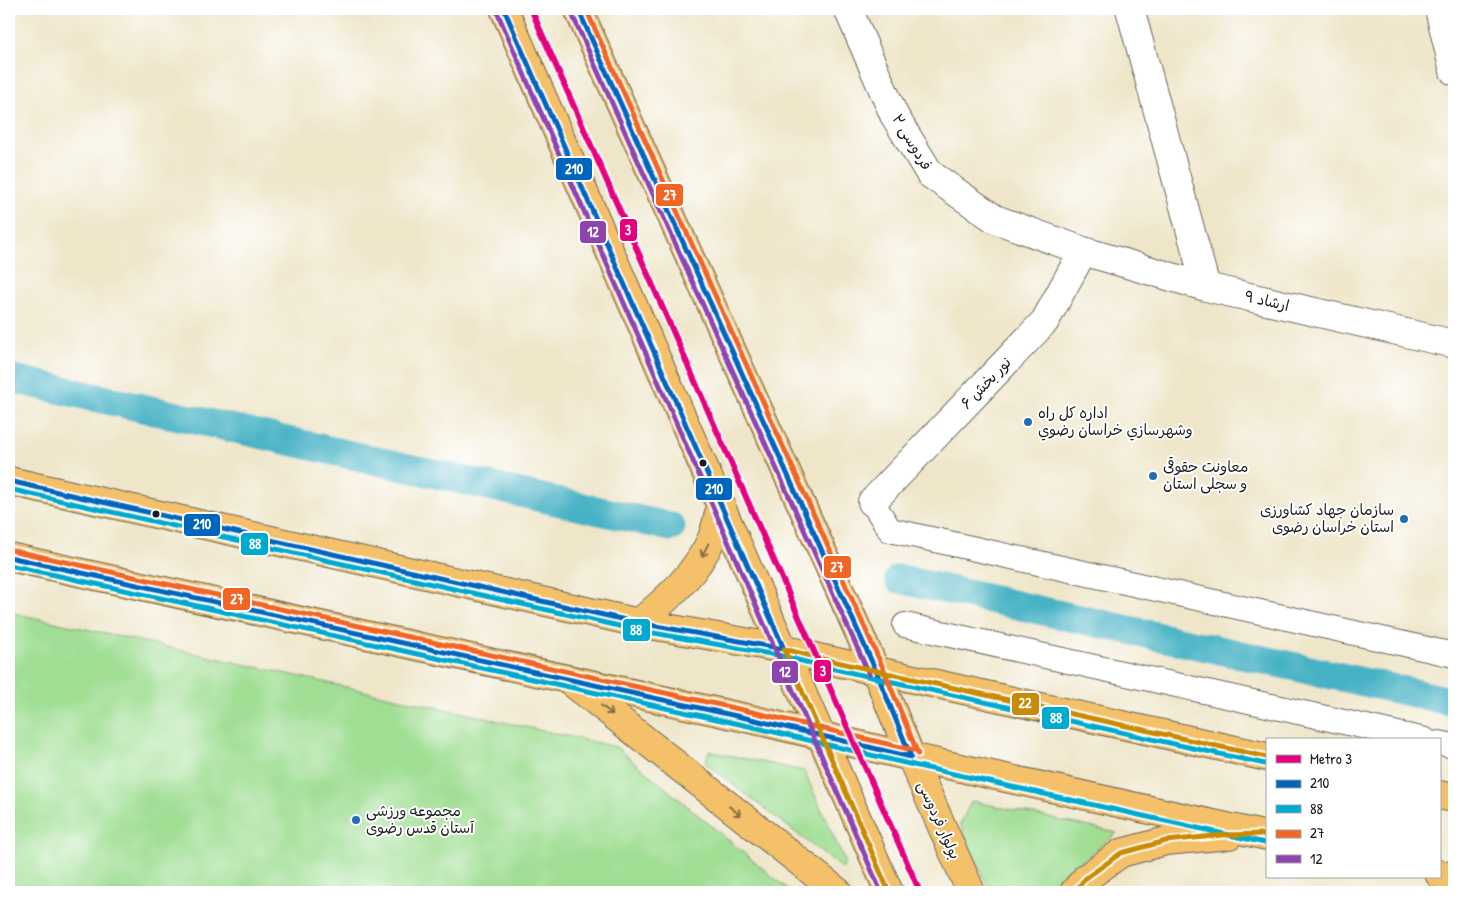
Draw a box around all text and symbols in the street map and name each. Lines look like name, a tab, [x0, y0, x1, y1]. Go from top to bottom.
street label: فردوسی ۲	[887, 110, 937, 174]
line badge: 210	[555, 157, 593, 181]
text: 210	[565, 159, 584, 178]
line badge: 27	[655, 183, 684, 207]
text: 27	[663, 185, 677, 204]
line badge: 3	[619, 218, 638, 242]
line badge: 12	[579, 220, 607, 244]
text: 3	[625, 220, 632, 239]
text: 12	[587, 222, 599, 241]
street label: ارشاد ۹	[1243, 285, 1292, 316]
street label: نور بخش ۶	[956, 352, 1016, 413]
place label: اداره كل راه وشهرسازي خراسان رضوي	[1038, 402, 1193, 441]
marker: اداره كل راه وشهرسازي خراسان رضوي	[1022, 416, 1034, 428]
place label: معاونت حقوقی و سجلی استان	[1163, 456, 1248, 494]
unlabelled marker	[698, 458, 708, 468]
marker: معاونت حقوقی و سجلی استان	[1147, 470, 1159, 482]
line badge: 210	[695, 477, 733, 501]
text: 210	[705, 479, 724, 498]
place label: سازمان جهاد کشاورزی استان خراسان رضوی	[1260, 499, 1394, 537]
unlabelled marker	[151, 509, 161, 519]
line badge: 210	[183, 513, 221, 537]
marker: سازمان جهاد کشاورزی استان خراسان رضوی	[1398, 513, 1410, 525]
text: 210	[193, 514, 212, 533]
line badge: 88	[240, 532, 269, 556]
text: 88	[249, 534, 261, 553]
one-way arrow	[700, 543, 710, 558]
line badge: 27	[823, 555, 852, 579]
text: 27	[830, 557, 844, 576]
line badge: 27	[222, 587, 251, 611]
text: 27	[230, 589, 244, 608]
line badge: 88	[622, 618, 651, 642]
text: 88	[630, 620, 642, 639]
line badge: 3	[813, 659, 832, 683]
line badge: 12	[771, 660, 799, 684]
text: 3	[820, 661, 827, 680]
text: 12	[779, 662, 791, 681]
line badge: 22	[1011, 692, 1040, 716]
text: 22	[1018, 693, 1032, 712]
one-way arrow	[600, 705, 613, 716]
line badge: 88	[1041, 706, 1070, 730]
text: 88	[1050, 708, 1062, 727]
legend	[1266, 738, 1440, 878]
text: Metro 3	[1310, 748, 1352, 769]
text: 210	[1310, 772, 1329, 793]
street label: بولوار فردوسی	[913, 777, 966, 862]
text: 88	[1310, 798, 1323, 819]
place label: مجموعه ورزشی آستان قدس رضوی	[366, 800, 475, 838]
one-way arrow	[728, 805, 741, 816]
marker: مجموعه ورزشی آستان قدس رضوی	[350, 814, 362, 826]
text: 27	[1310, 822, 1324, 843]
text: 12	[1310, 848, 1322, 869]

